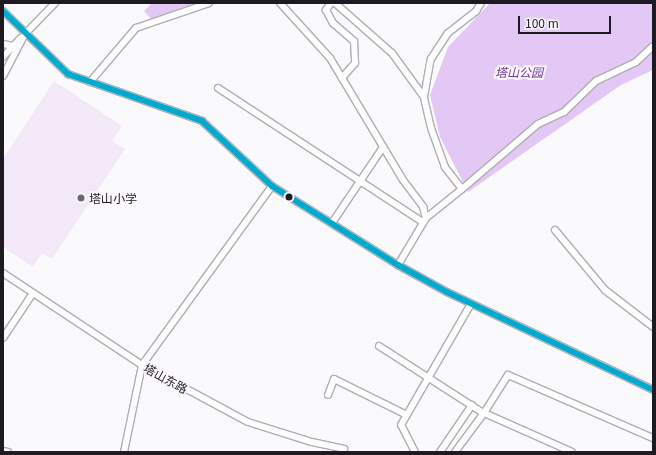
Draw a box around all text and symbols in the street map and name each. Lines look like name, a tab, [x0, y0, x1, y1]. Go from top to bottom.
scale bar	[520, 8, 613, 34]
text: 100 m	[525, 14, 559, 31]
park label: 塔山公园	[495, 65, 543, 79]
place label: 塔山小学	[89, 191, 137, 205]
unlabelled marker	[284, 192, 294, 202]
marker: 塔山小学	[76, 193, 86, 203]
street label: 塔山东路	[142, 360, 190, 396]

